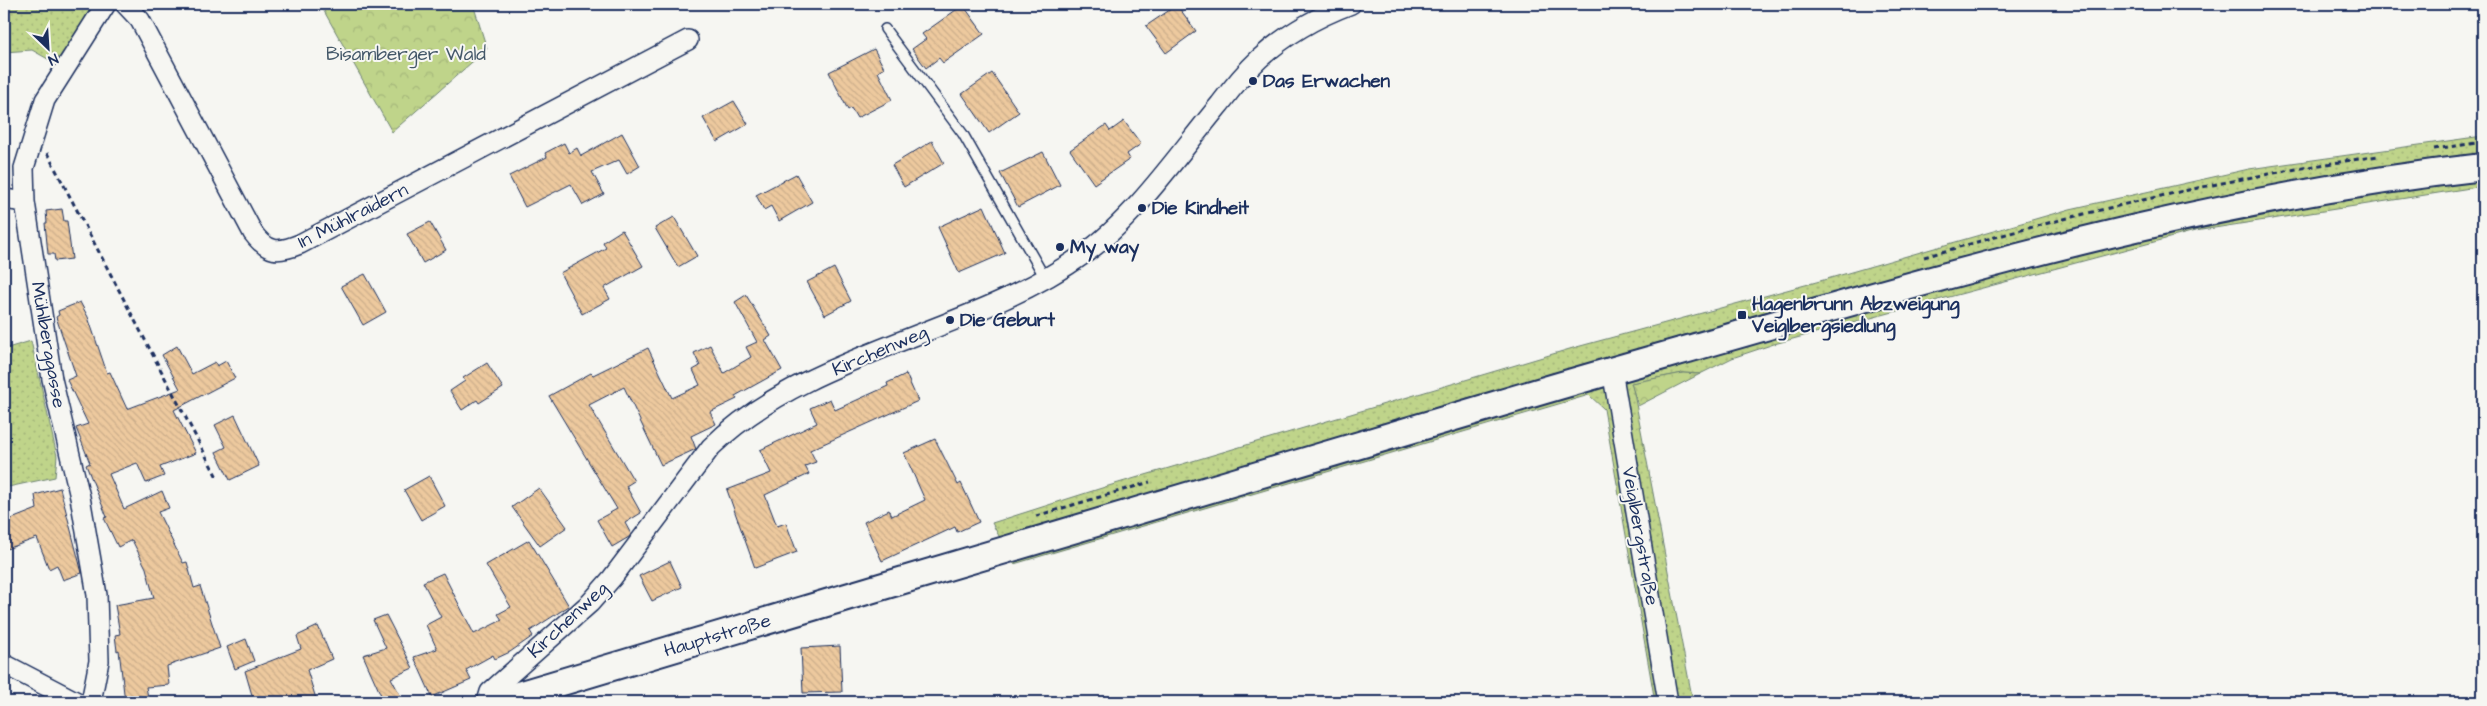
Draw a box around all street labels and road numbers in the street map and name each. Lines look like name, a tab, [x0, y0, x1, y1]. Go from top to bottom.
street label: In Mühlraidern	[293, 177, 413, 255]
street label: Mühlberggasse	[23, 280, 72, 410]
street label: Kirchenweg	[828, 319, 933, 384]
street label: Veiglbergstraße	[1614, 465, 1665, 608]
street label: Kirchenweg	[522, 575, 615, 665]
street label: Hauptstraße	[661, 607, 774, 664]

